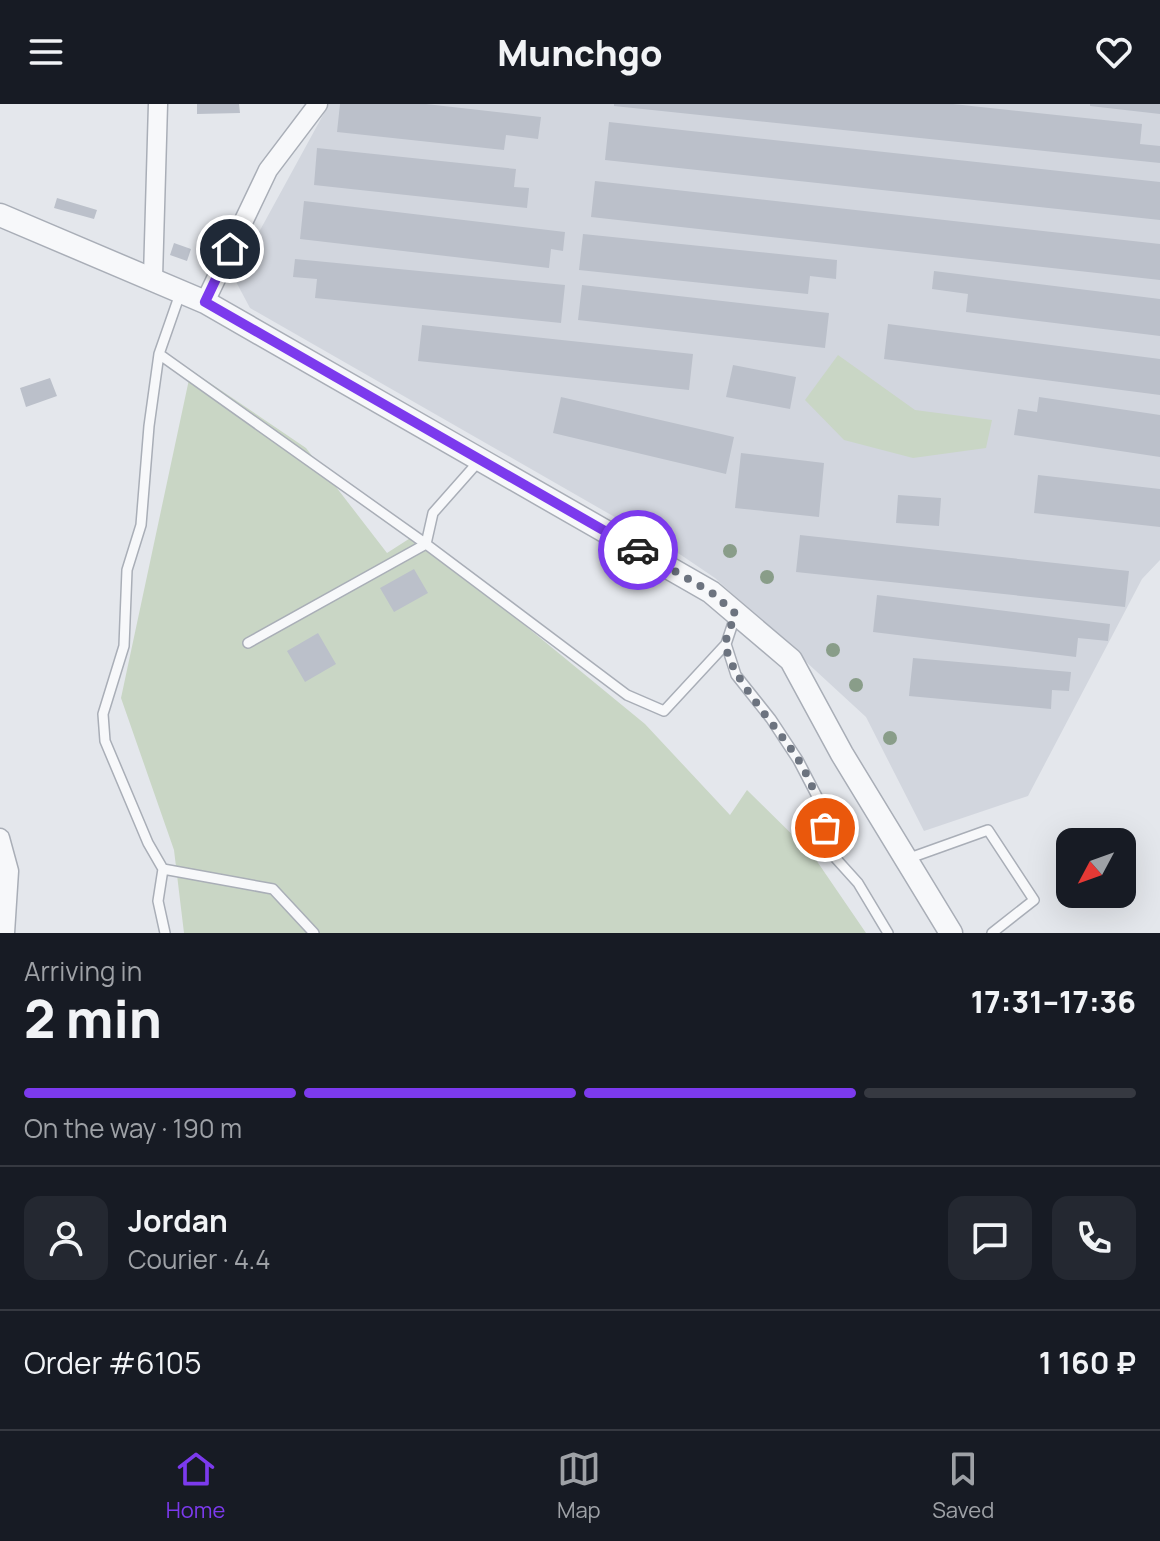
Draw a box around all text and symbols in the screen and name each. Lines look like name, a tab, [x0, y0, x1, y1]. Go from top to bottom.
text: Munchgo	[497, 28, 663, 77]
icon: menu	[24, 30, 68, 74]
icon: heart	[1092, 30, 1136, 74]
pin	[196, 215, 264, 283]
icon: home	[208, 227, 252, 271]
courier	[598, 510, 678, 590]
icon: car	[616, 528, 660, 572]
pin	[791, 794, 859, 862]
icon: bag	[803, 806, 847, 850]
north arrow	[1056, 828, 1136, 908]
map controls	[1056, 828, 1136, 908]
text: Arriving in	[24, 953, 142, 989]
text: 17:31–17:36	[971, 981, 1136, 1022]
text: 2 min	[24, 983, 162, 1054]
text: On the way · 190 m	[24, 1110, 242, 1146]
button: person	[24, 1196, 108, 1280]
button: chat	[948, 1196, 1032, 1280]
button: phone	[1052, 1196, 1136, 1280]
text: Jordan	[128, 1200, 228, 1241]
text: Courier · 4.4	[128, 1241, 270, 1277]
text: Order #6105	[24, 1342, 201, 1383]
text: 1 160 ₽	[1039, 1342, 1136, 1383]
tab: Home	[166, 1447, 225, 1525]
tab: Map	[557, 1447, 601, 1525]
tab: Saved	[932, 1447, 994, 1525]

